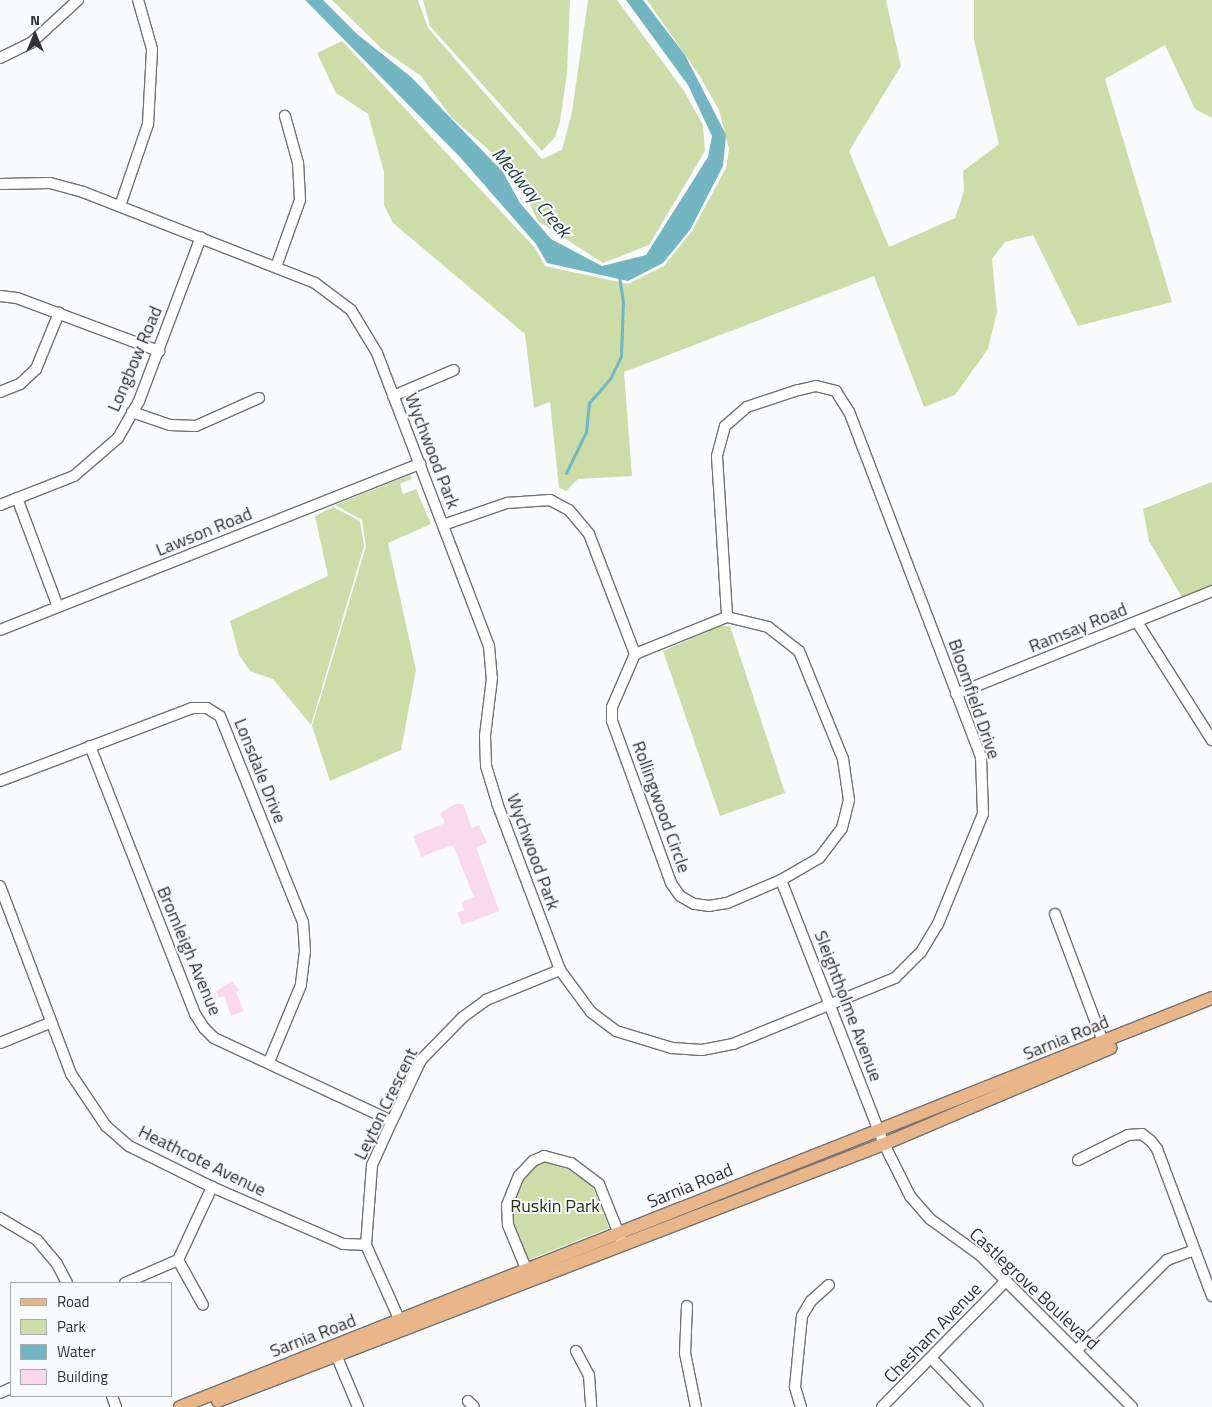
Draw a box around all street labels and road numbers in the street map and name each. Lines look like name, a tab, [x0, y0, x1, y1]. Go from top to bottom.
street label: Longbow Road	[103, 303, 167, 415]
street label: Wychwood Park	[400, 390, 464, 512]
street label: Lawson Road	[153, 503, 255, 561]
street label: Ramsay Road	[1026, 598, 1130, 658]
street label: Bloomfield Drive	[943, 636, 1005, 762]
street label: Lonsdale Drive	[229, 715, 291, 827]
street label: Rollingwood Circle	[627, 738, 695, 876]
street label: Wychwood Park	[502, 791, 564, 913]
street label: Bromleigh Avenue	[152, 883, 226, 1019]
street label: Sleightholme Avenue	[809, 928, 887, 1084]
street label: Sarnia Road	[1020, 1011, 1112, 1065]
street label: Leyton Crescent	[350, 1045, 422, 1163]
street label: Heathcote Avenue	[135, 1121, 269, 1201]
street label: Sarnia Road	[644, 1159, 736, 1213]
street label: Castlegrove Boulevard	[965, 1223, 1103, 1355]
street label: Chesham Avenue	[880, 1278, 986, 1388]
street label: Sarnia Road	[267, 1310, 359, 1362]

